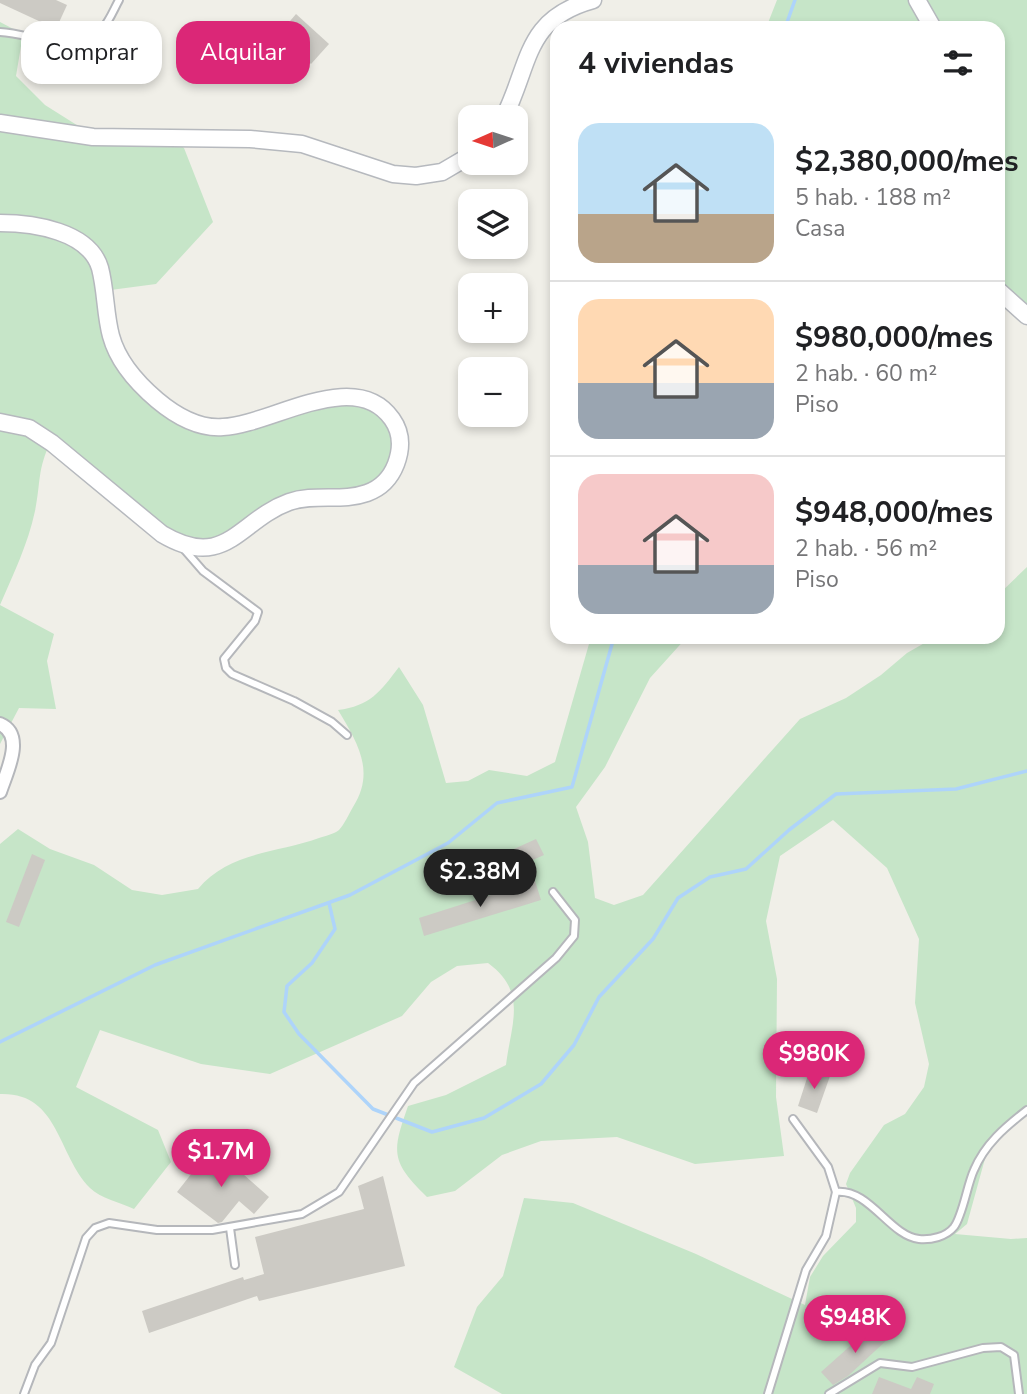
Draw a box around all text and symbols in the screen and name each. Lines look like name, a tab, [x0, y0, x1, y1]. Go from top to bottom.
chip: Comprar	[21, 21, 162, 84]
chip: Alquilar	[176, 21, 310, 84]
text: 4 viviendas	[578, 43, 734, 84]
icon: filters	[939, 44, 977, 82]
north arrow	[458, 105, 528, 175]
map controls	[458, 105, 528, 427]
text: $2,380,000/mes	[795, 141, 1019, 182]
icon: home	[634, 151, 718, 235]
text: 5 hab. · 188 m²	[795, 182, 951, 213]
button: layers	[458, 189, 528, 259]
text: Casa	[795, 213, 846, 244]
button: +	[458, 273, 528, 343]
text: $980,000/mes	[795, 317, 993, 358]
icon: home	[634, 327, 718, 411]
button: −	[458, 357, 528, 427]
text: 2 hab. · 60 m²	[795, 358, 937, 389]
text: Piso	[795, 389, 839, 420]
text: $948,000/mes	[795, 492, 993, 533]
icon: home	[634, 502, 718, 586]
text: 2 hab. · 56 m²	[795, 533, 937, 564]
text: Piso	[795, 564, 839, 595]
pin: $2.38M	[423, 850, 537, 909]
text: $2.38M	[440, 856, 520, 887]
pin: $980K	[765, 1032, 863, 1091]
text: $980K	[779, 1038, 849, 1069]
pin: $1.7M	[172, 1130, 270, 1189]
text: $1.7M	[187, 1136, 255, 1167]
pin: $948K	[806, 1296, 904, 1355]
text: $948K	[820, 1302, 890, 1333]

